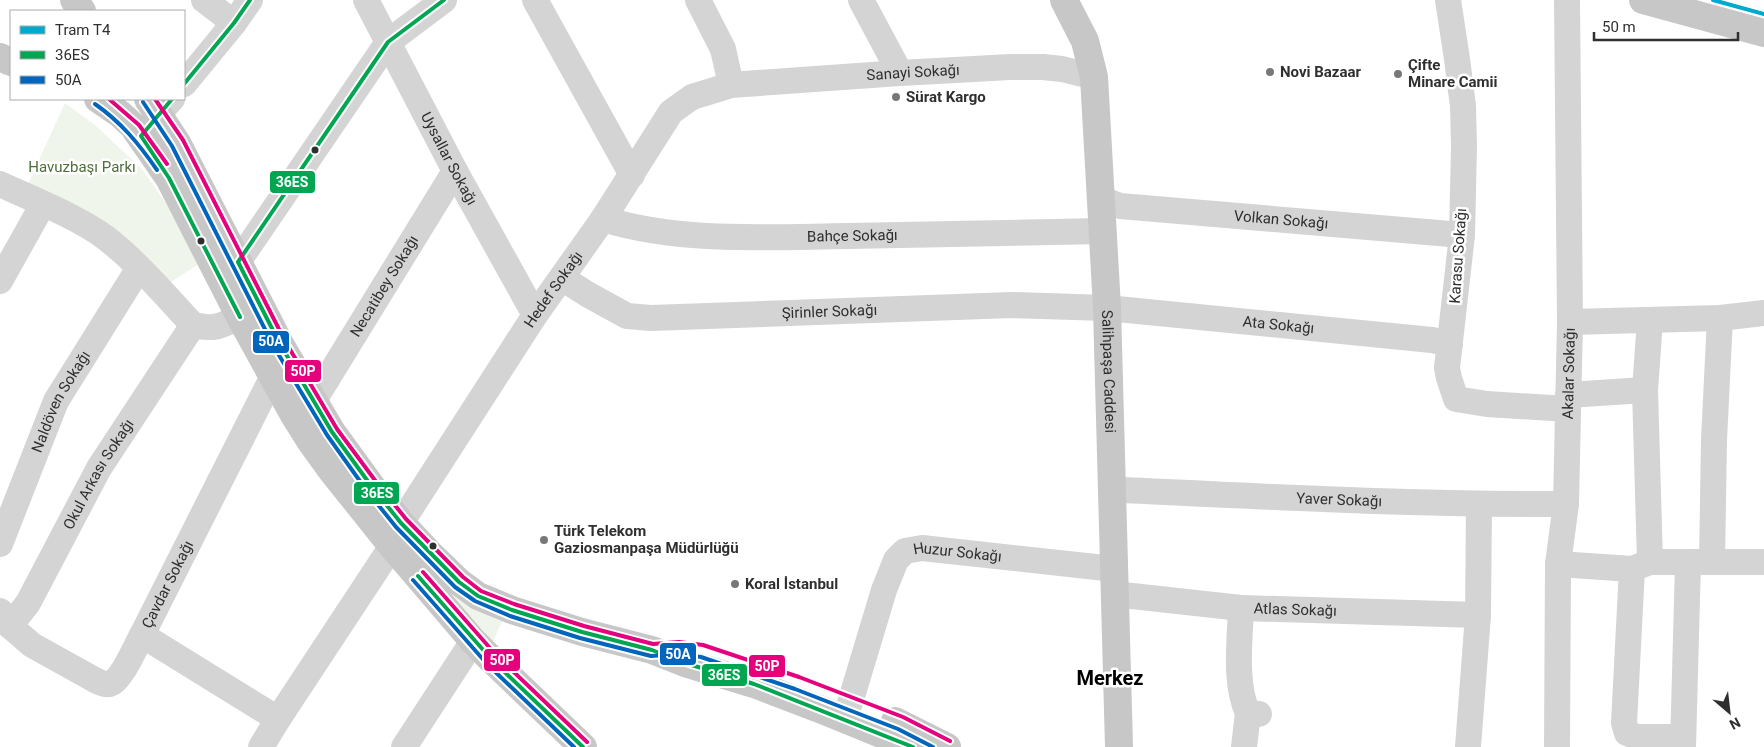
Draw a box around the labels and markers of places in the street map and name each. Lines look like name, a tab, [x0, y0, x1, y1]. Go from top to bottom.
place label: Çifte Minare Camii	[1408, 56, 1498, 91]
place label: Novi Bazaar	[1280, 63, 1362, 81]
marker: Novi Bazaar	[1264, 66, 1276, 78]
marker: Çifte Minare Camii	[1392, 68, 1404, 80]
place label: Sürat Kargo	[906, 88, 986, 106]
marker: Sürat Kargo	[890, 91, 902, 103]
unlabelled marker	[310, 145, 320, 155]
unlabelled marker	[196, 236, 206, 246]
place label: Türk Telekom Gaziosmanpaşa Müdürlüğü	[554, 522, 739, 557]
marker: Türk Telekom Gaziosmanpaşa Müdürlüğü	[538, 534, 550, 546]
unlabelled marker	[428, 541, 438, 551]
place label: Koral İstanbul	[745, 575, 838, 593]
marker: Koral İstanbul	[729, 578, 741, 590]

